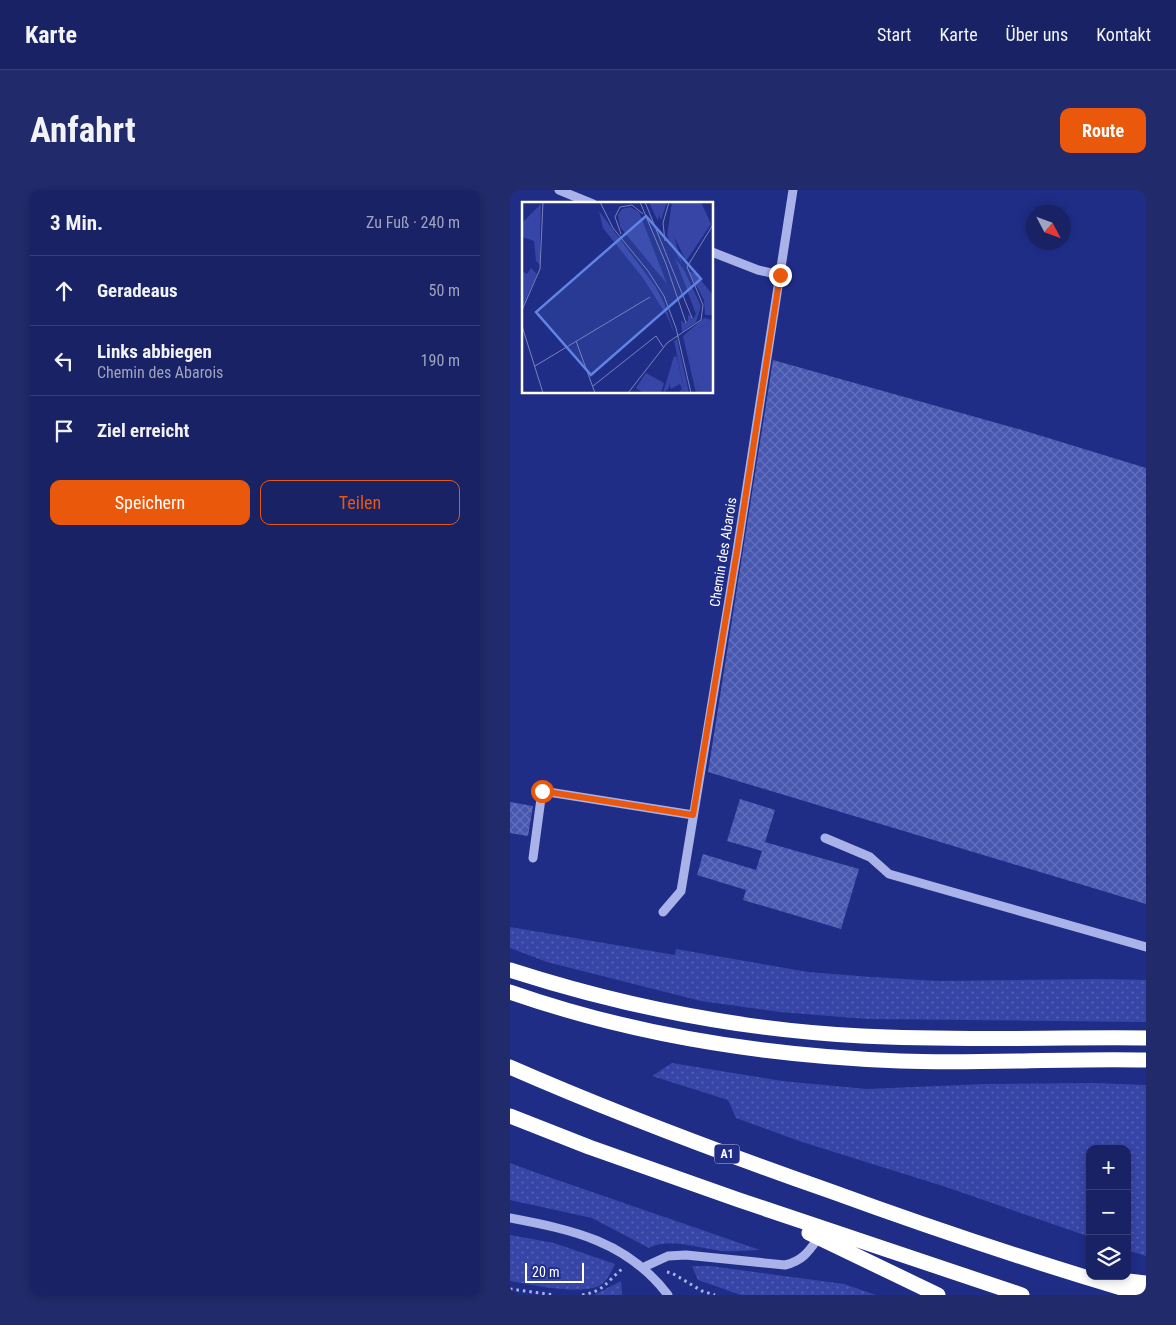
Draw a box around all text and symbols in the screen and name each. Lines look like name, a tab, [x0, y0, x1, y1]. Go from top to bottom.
text: Karte	[25, 21, 77, 49]
text: Start	[877, 24, 911, 45]
text: Karte	[939, 24, 978, 45]
text: Über uns	[1006, 24, 1068, 45]
text: Kontakt	[1096, 24, 1151, 45]
button: Route	[1060, 108, 1146, 153]
text: Anfahrt	[30, 110, 136, 151]
inset map	[522, 202, 714, 394]
north arrow	[1026, 205, 1071, 250]
text: 3 Min.	[50, 211, 103, 235]
text: Zu Fuß · 240 m	[366, 213, 460, 232]
route end	[769, 264, 792, 287]
icon: ahead	[50, 277, 78, 305]
text: Geradeaus	[97, 279, 178, 302]
text: 50 m	[428, 281, 460, 300]
text: Links abbiegen	[97, 340, 212, 363]
icon: left	[50, 347, 78, 375]
text: 190 m	[421, 351, 460, 370]
text: Chemin des Abarois	[97, 363, 223, 382]
icon: arrive	[50, 417, 78, 445]
text: Ziel erreicht	[97, 419, 189, 442]
button: Speichern	[50, 480, 250, 525]
button: Teilen	[260, 480, 460, 525]
street label: Chemin des Abarois	[706, 496, 740, 608]
route start	[531, 780, 554, 803]
road number: A1	[714, 1144, 740, 1164]
map controls	[1086, 1145, 1131, 1280]
button: +	[1086, 1145, 1131, 1190]
button: −	[1086, 1190, 1131, 1235]
button: layers	[1086, 1235, 1131, 1280]
scale bar	[525, 1260, 584, 1283]
text: 20 m	[532, 1264, 560, 1280]

